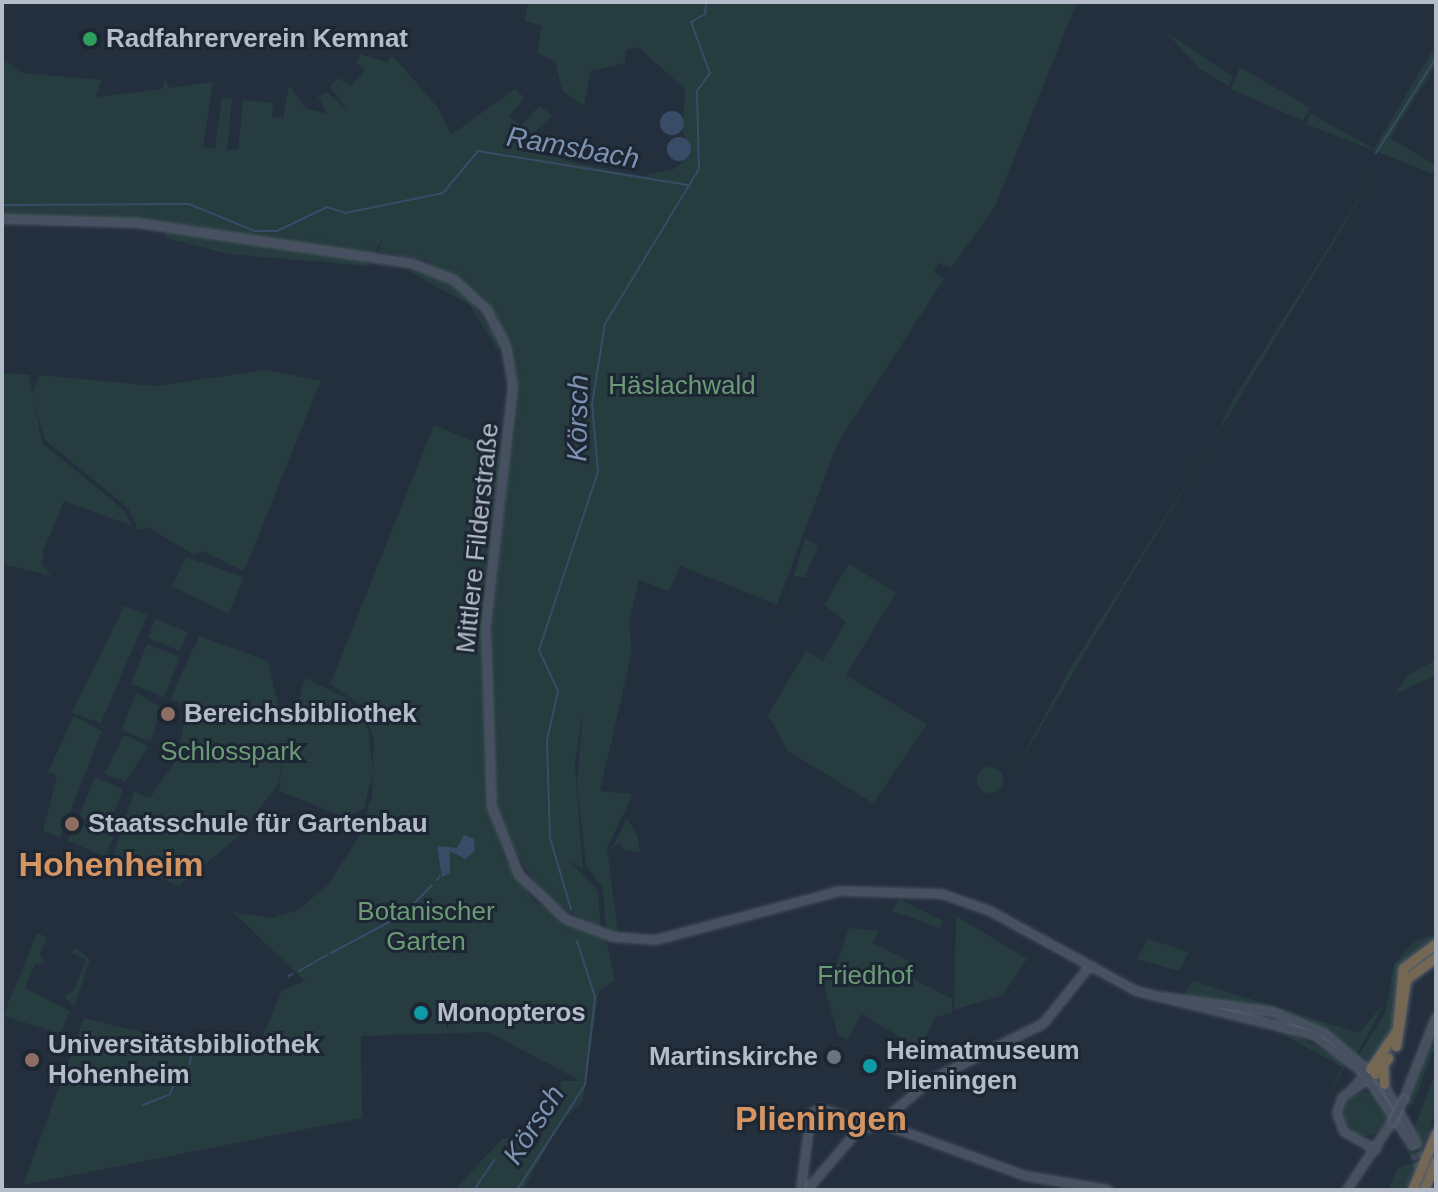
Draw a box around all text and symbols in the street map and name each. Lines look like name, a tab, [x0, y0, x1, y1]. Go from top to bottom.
place label: Radfahrerverein Kemnat	[106, 23, 408, 55]
marker: Radfahrerverein Kemnat	[81, 30, 99, 48]
water label: Ramsbach	[504, 120, 642, 176]
park label: Häslachwald	[608, 370, 756, 402]
water label: Körsch	[560, 374, 596, 462]
street label: Mittlere Filderstraße	[450, 421, 506, 655]
place label: Bereichsbibliothek	[184, 698, 417, 730]
marker: Bereichsbibliothek	[159, 705, 177, 723]
park label: Schlosspark	[160, 736, 302, 768]
place label: Staatsschule für Gartenbau	[88, 808, 428, 840]
marker: Staatsschule für Gartenbau	[63, 815, 81, 833]
district label: Hohenheim	[18, 845, 204, 885]
park label: Botanischer Garten	[357, 896, 495, 958]
park label: Friedhof	[817, 960, 913, 992]
place label: Monopteros	[437, 997, 586, 1029]
marker: Monopteros	[412, 1004, 430, 1022]
place label: Universitätsbibliothek Hohenheim	[48, 1029, 320, 1090]
place label: Heimatmuseum Plieningen	[886, 1035, 1080, 1096]
place label: Martinskirche	[649, 1041, 818, 1073]
marker: Martinskirche	[825, 1048, 843, 1066]
marker: Universitätsbibliothek Hohenheim	[23, 1051, 41, 1069]
marker: Heimatmuseum Plieningen	[861, 1057, 879, 1075]
water label: Körsch	[496, 1079, 572, 1171]
district label: Plieningen	[735, 1099, 907, 1139]

